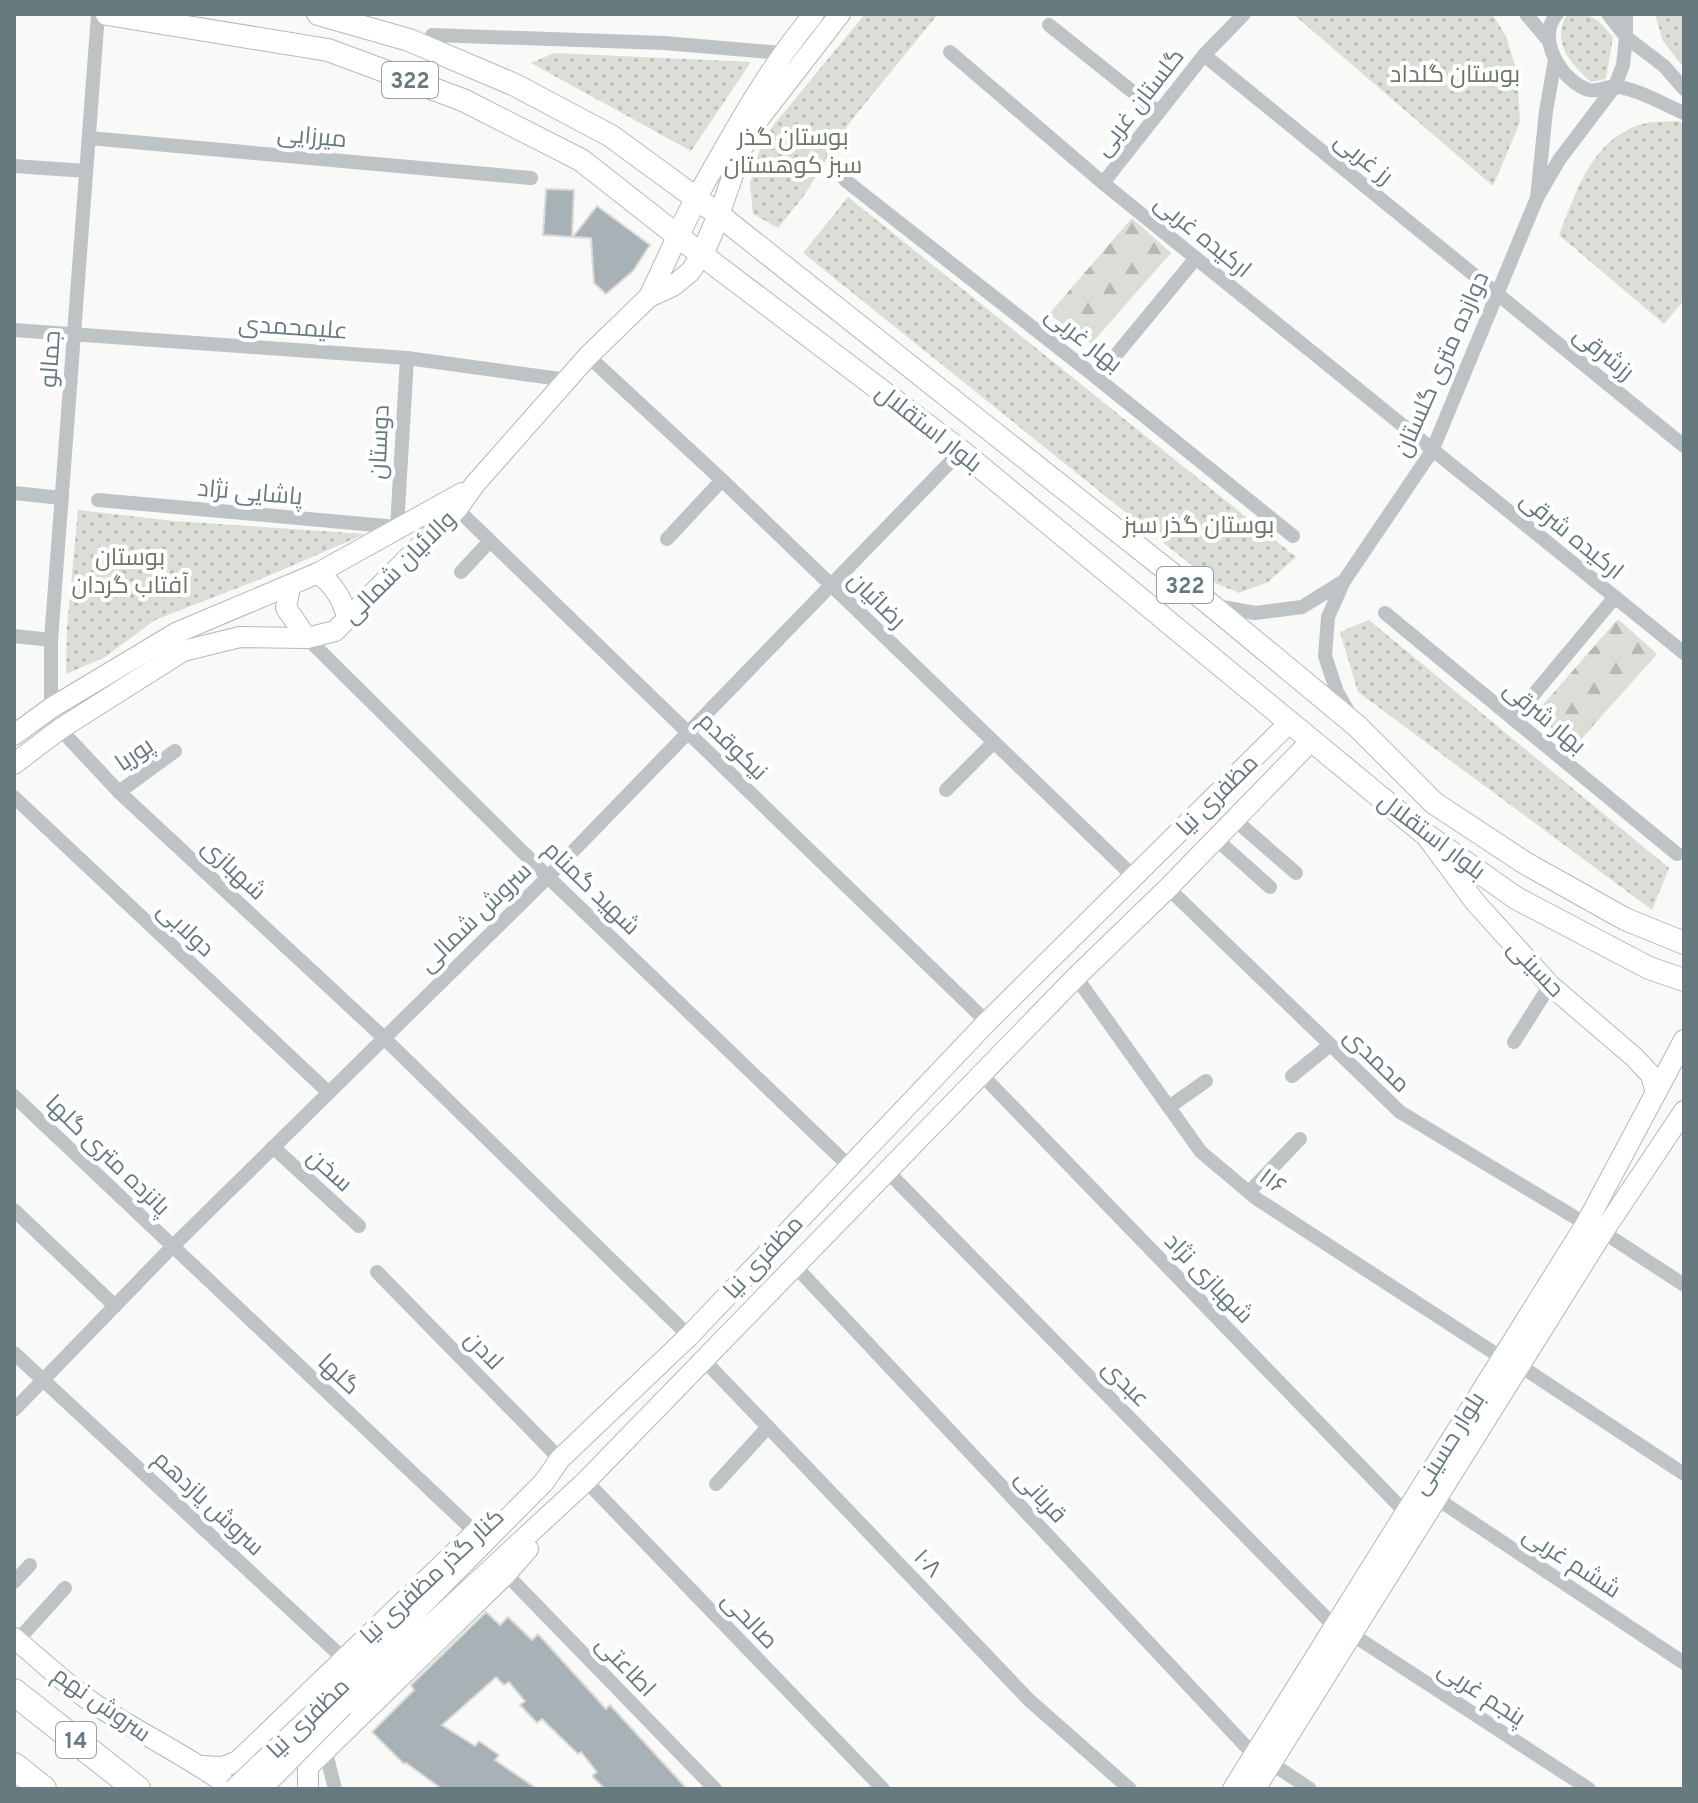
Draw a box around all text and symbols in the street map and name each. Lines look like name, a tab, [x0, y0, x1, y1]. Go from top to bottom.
street label: گلستان غربی	[1089, 43, 1192, 163]
park label: بوستان گلداد	[1390, 61, 1520, 91]
road number: 322	[382, 62, 438, 98]
street label: میرزایی	[276, 120, 348, 156]
park label: بوستان گذر سبز کوهستان	[724, 124, 862, 182]
street label: رز غربی	[1327, 127, 1398, 192]
street label: ارکیده غربی	[1147, 189, 1256, 286]
street label: دوازده متری گلستان	[1388, 267, 1497, 462]
street label: بهار غربی	[1038, 301, 1128, 380]
street label: علیمحمدی	[237, 310, 349, 348]
street label: رزشرقی	[1566, 321, 1639, 388]
street label: جمالو	[35, 330, 69, 389]
street label: بلوار استقلال	[869, 379, 987, 480]
street label: دوستان	[364, 404, 398, 480]
street label: پاشایی نژاد	[196, 474, 304, 514]
street label: ارکیده شرقی	[1513, 486, 1629, 588]
street label: والائیان شمالی	[337, 505, 463, 631]
park label: بوستان گذر سبز	[1122, 512, 1274, 542]
park label: بوستان آفتاب گردان	[71, 544, 189, 602]
street label: رضائیان	[840, 566, 911, 636]
road number: 322	[1157, 567, 1213, 603]
street label: بهار شرقی	[1496, 675, 1591, 762]
street label: نیکوقدم	[690, 707, 773, 788]
street label: پوریا	[110, 732, 161, 779]
street label: مظفری نیا	[1171, 749, 1266, 844]
street label: بلوار استقلال	[1371, 787, 1490, 888]
street label: شهبازی	[194, 833, 271, 908]
street label: شهید گمنام	[536, 836, 645, 943]
street label: سروش شمالی	[414, 857, 539, 980]
street label: دولابی	[150, 896, 220, 965]
street label: حسینی	[1500, 934, 1569, 1005]
street label: محمدی	[1336, 1023, 1415, 1100]
street label: پانزده متری گلها	[38, 1090, 176, 1224]
street label: سخن	[300, 1143, 358, 1200]
street label: ۱۱۶	[1252, 1163, 1291, 1202]
street label: مظفری نیا	[718, 1210, 811, 1306]
street label: شهبازی نژاد	[1157, 1228, 1258, 1331]
street label: لادن	[457, 1325, 508, 1377]
street label: گلها	[310, 1349, 365, 1402]
street label: عبدی	[1094, 1354, 1155, 1415]
street label: بلوار حسینی	[1406, 1387, 1493, 1501]
street label: سروش یازدهم	[146, 1445, 269, 1563]
street label: قربانی	[1007, 1464, 1072, 1531]
street label: کنار گذر مظفری نیا	[355, 1503, 512, 1652]
street label: ششم غربی	[1516, 1521, 1626, 1606]
street label: ۱۰۸	[906, 1544, 947, 1585]
street label: صالحی	[714, 1586, 783, 1657]
street label: اطاعتی	[588, 1630, 661, 1704]
street label: پنجم غربی	[1431, 1655, 1531, 1734]
street label: سروش نهم	[46, 1661, 156, 1750]
street label: مظفری نیا	[262, 1673, 357, 1766]
road number: 14	[56, 1722, 96, 1758]

